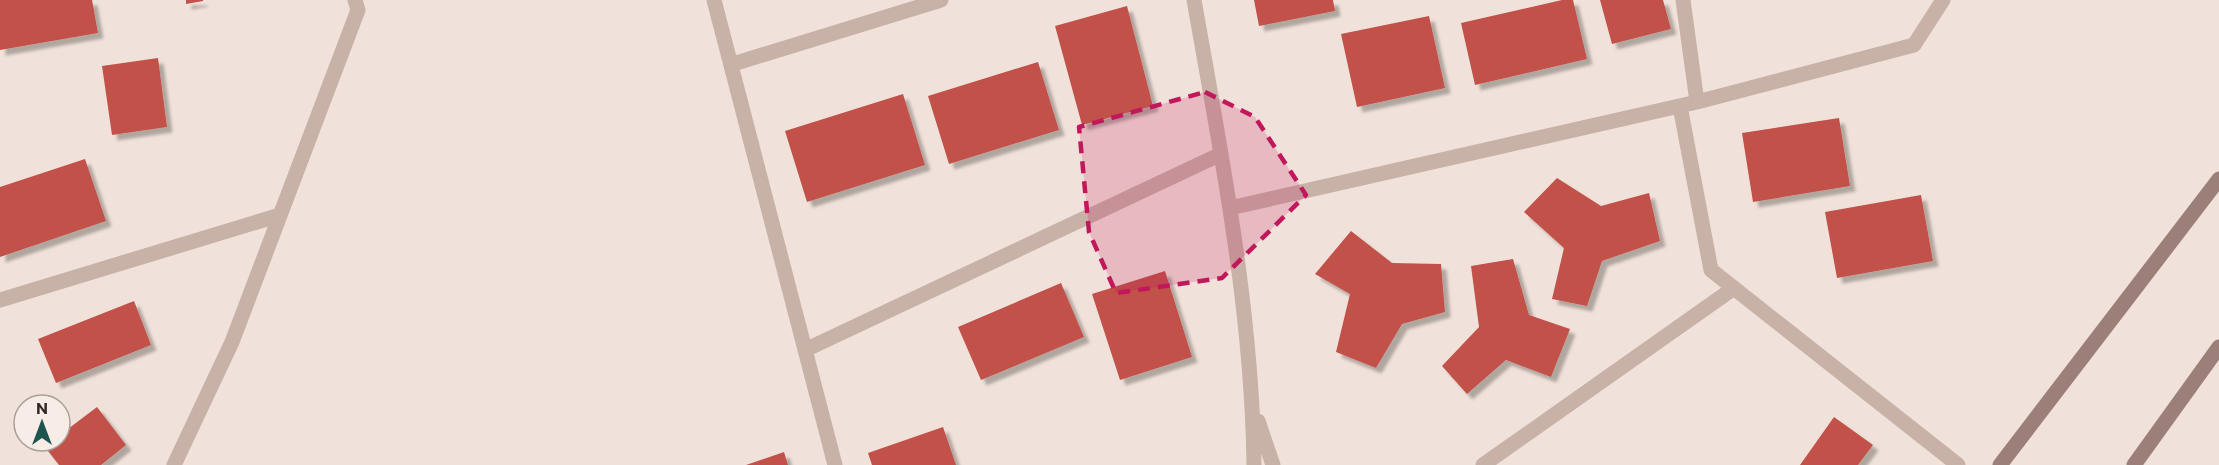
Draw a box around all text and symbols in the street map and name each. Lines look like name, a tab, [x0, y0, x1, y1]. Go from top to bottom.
north arrow	[12, 393, 72, 453]
text: N	[36, 398, 48, 417]

